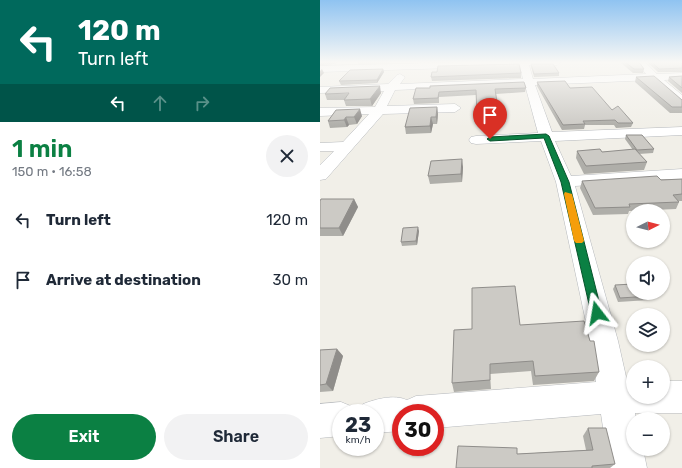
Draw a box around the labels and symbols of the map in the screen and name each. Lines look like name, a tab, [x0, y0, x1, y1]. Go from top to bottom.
pin	[473, 98, 507, 139]
north arrow	[626, 204, 670, 248]
position arrow	[576, 292, 618, 334]
speed limit sign: 30	[392, 404, 444, 456]

